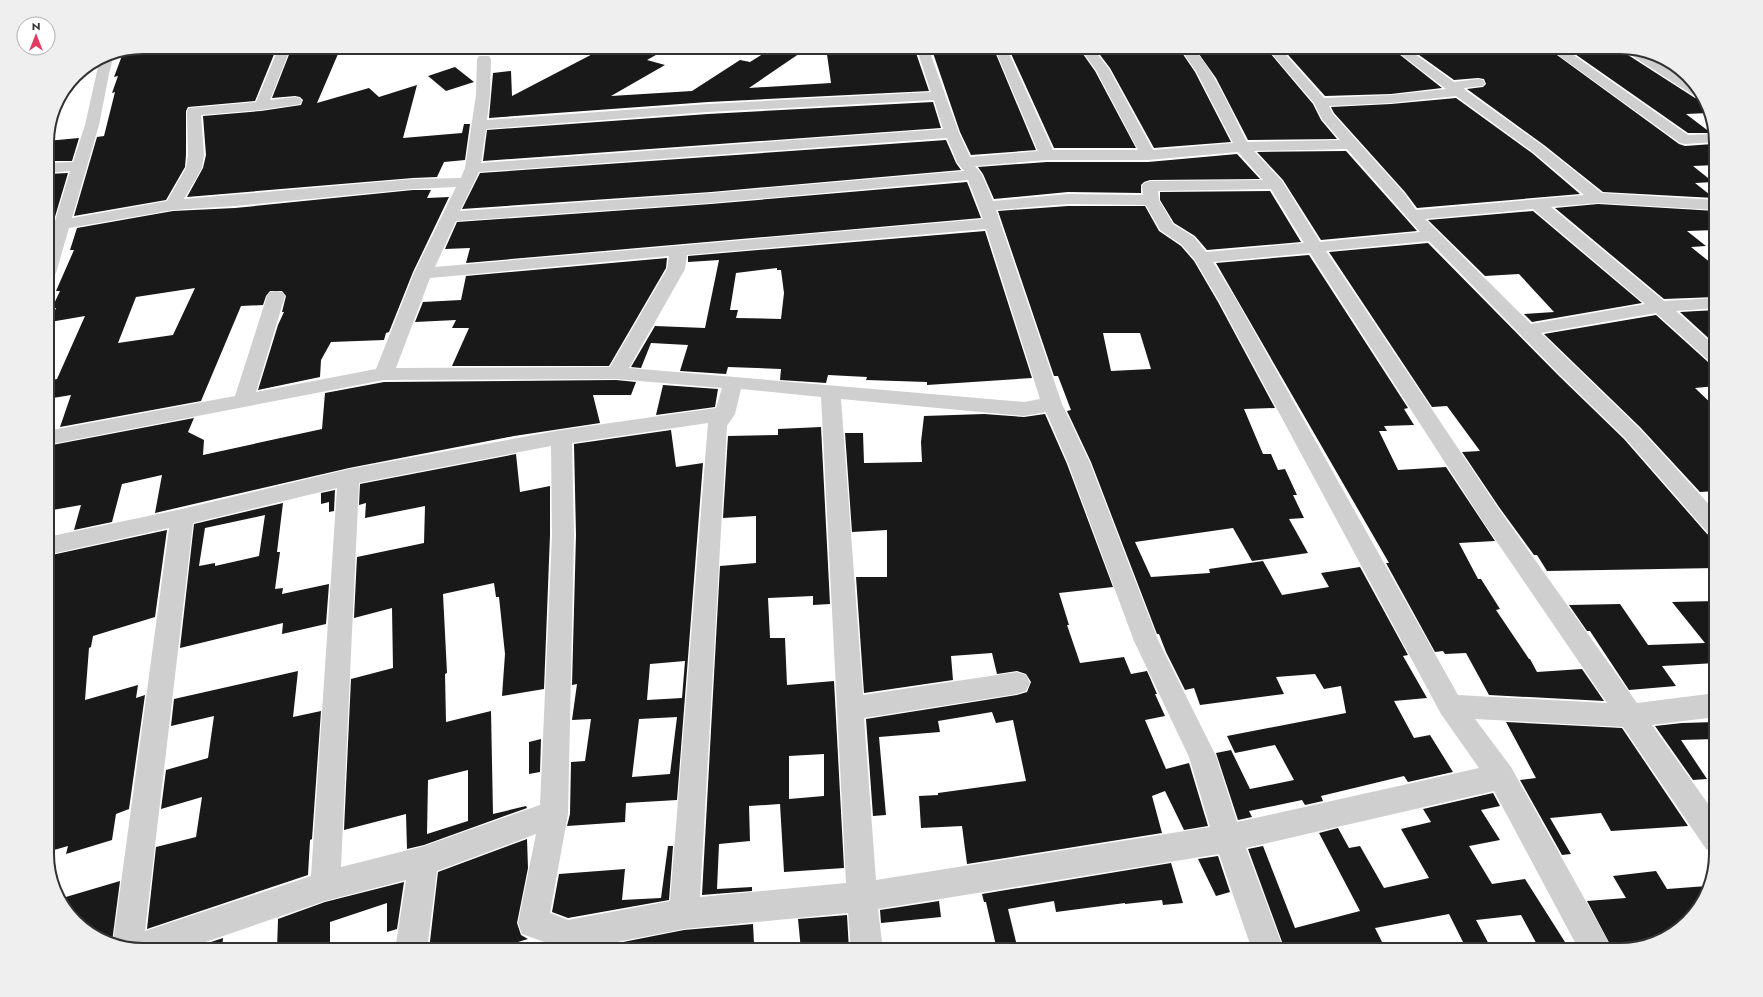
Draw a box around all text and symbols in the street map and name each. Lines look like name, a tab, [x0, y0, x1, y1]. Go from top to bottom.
north arrow	[16, 16, 56, 56]
text: N	[32, 18, 40, 34]

